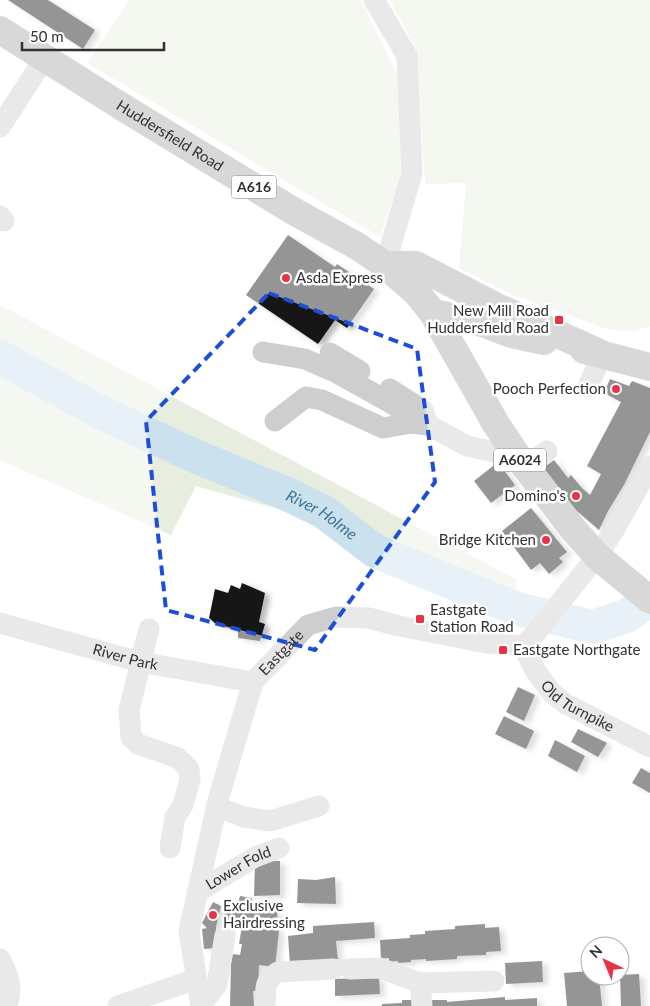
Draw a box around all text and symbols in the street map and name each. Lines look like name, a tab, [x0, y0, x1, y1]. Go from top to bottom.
scale bar	[22, 20, 165, 52]
text: 50 m	[30, 27, 64, 45]
street label: Huddersfield Road	[113, 96, 227, 174]
road number: A616	[232, 176, 276, 198]
place label: Asda Express	[296, 268, 383, 286]
marker: Asda Express	[280, 272, 292, 284]
place label: New Mill Road Huddersfield Road	[427, 301, 549, 336]
marker: New Mill Road Huddersfield Road	[553, 314, 565, 326]
place label: Pooch Perfection	[493, 379, 606, 397]
marker: Pooch Perfection	[610, 383, 622, 395]
road number: A6024	[494, 448, 546, 472]
water label: River Holme	[284, 485, 362, 543]
place label: Domino's	[504, 486, 566, 504]
marker: Domino's	[570, 490, 582, 502]
place label: Bridge Kitchen	[439, 530, 536, 548]
marker: Bridge Kitchen	[540, 534, 552, 546]
place label: Eastgate Station Road	[430, 600, 514, 635]
marker: Eastgate Station Road	[414, 613, 426, 625]
street label: Eastgate	[255, 625, 307, 678]
street label: River Park	[91, 639, 160, 673]
place label: Eastgate Northgate	[513, 640, 641, 658]
marker: Eastgate Northgate	[497, 644, 509, 656]
street label: Old Turnpike	[538, 676, 618, 735]
street label: Lower Fold	[202, 842, 273, 893]
place label: Exclusive Hairdressing	[223, 896, 305, 931]
marker: Exclusive Hairdressing	[207, 909, 219, 921]
north arrow	[580, 936, 630, 986]
text: N	[586, 941, 605, 961]

